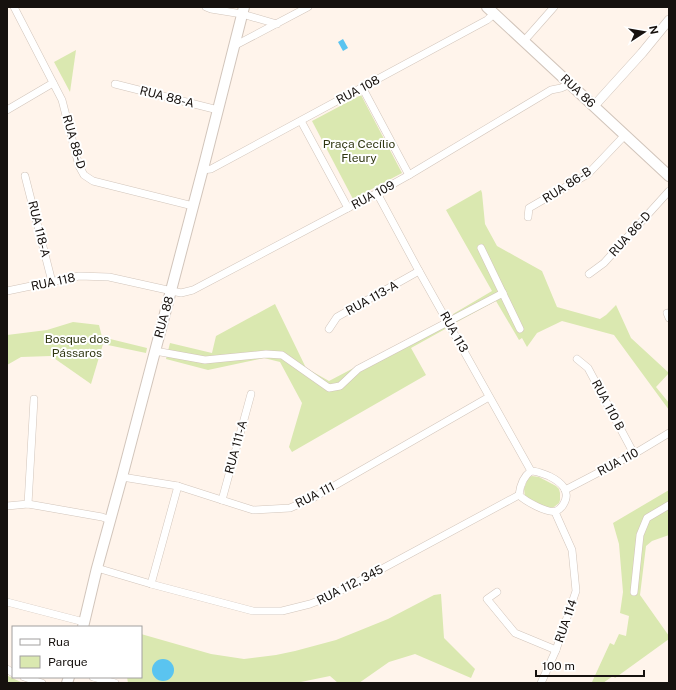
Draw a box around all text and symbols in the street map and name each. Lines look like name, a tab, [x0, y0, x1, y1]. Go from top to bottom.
north arrow	[624, 12, 664, 52]
text: N	[647, 24, 661, 35]
street label: RUA 86	[558, 71, 598, 111]
street label: RUA 108	[334, 73, 382, 107]
street label: RUA 88-A	[138, 83, 196, 111]
street label: RUA 88-D	[60, 113, 88, 171]
park label: Praça Cecílio Fleury	[323, 137, 395, 165]
street label: RUA 86-B	[540, 164, 594, 206]
street label: RUA 109	[349, 178, 397, 212]
street label: RUA 118-A	[25, 199, 53, 259]
street label: RUA 86-D	[606, 209, 654, 259]
street label: RUA 118	[30, 270, 77, 294]
street label: RUA 113-A	[344, 278, 401, 318]
street label: RUA 88	[152, 294, 176, 339]
street label: RUA 113	[437, 309, 471, 355]
park label: Bosque dos Pássaros	[45, 332, 109, 360]
street label: RUA 110 B	[589, 377, 627, 433]
street label: RUA 111-A	[222, 418, 250, 475]
street label: RUA 110	[595, 445, 641, 479]
street label: RUA 111	[293, 479, 337, 511]
street label: RUA 112, 345	[314, 562, 386, 608]
street label: RUA 114	[552, 597, 580, 644]
legend	[12, 626, 142, 678]
text: Rua	[48, 635, 70, 649]
scale bar	[536, 652, 644, 678]
text: Parque	[48, 655, 88, 669]
text: 100 m	[542, 659, 575, 673]

